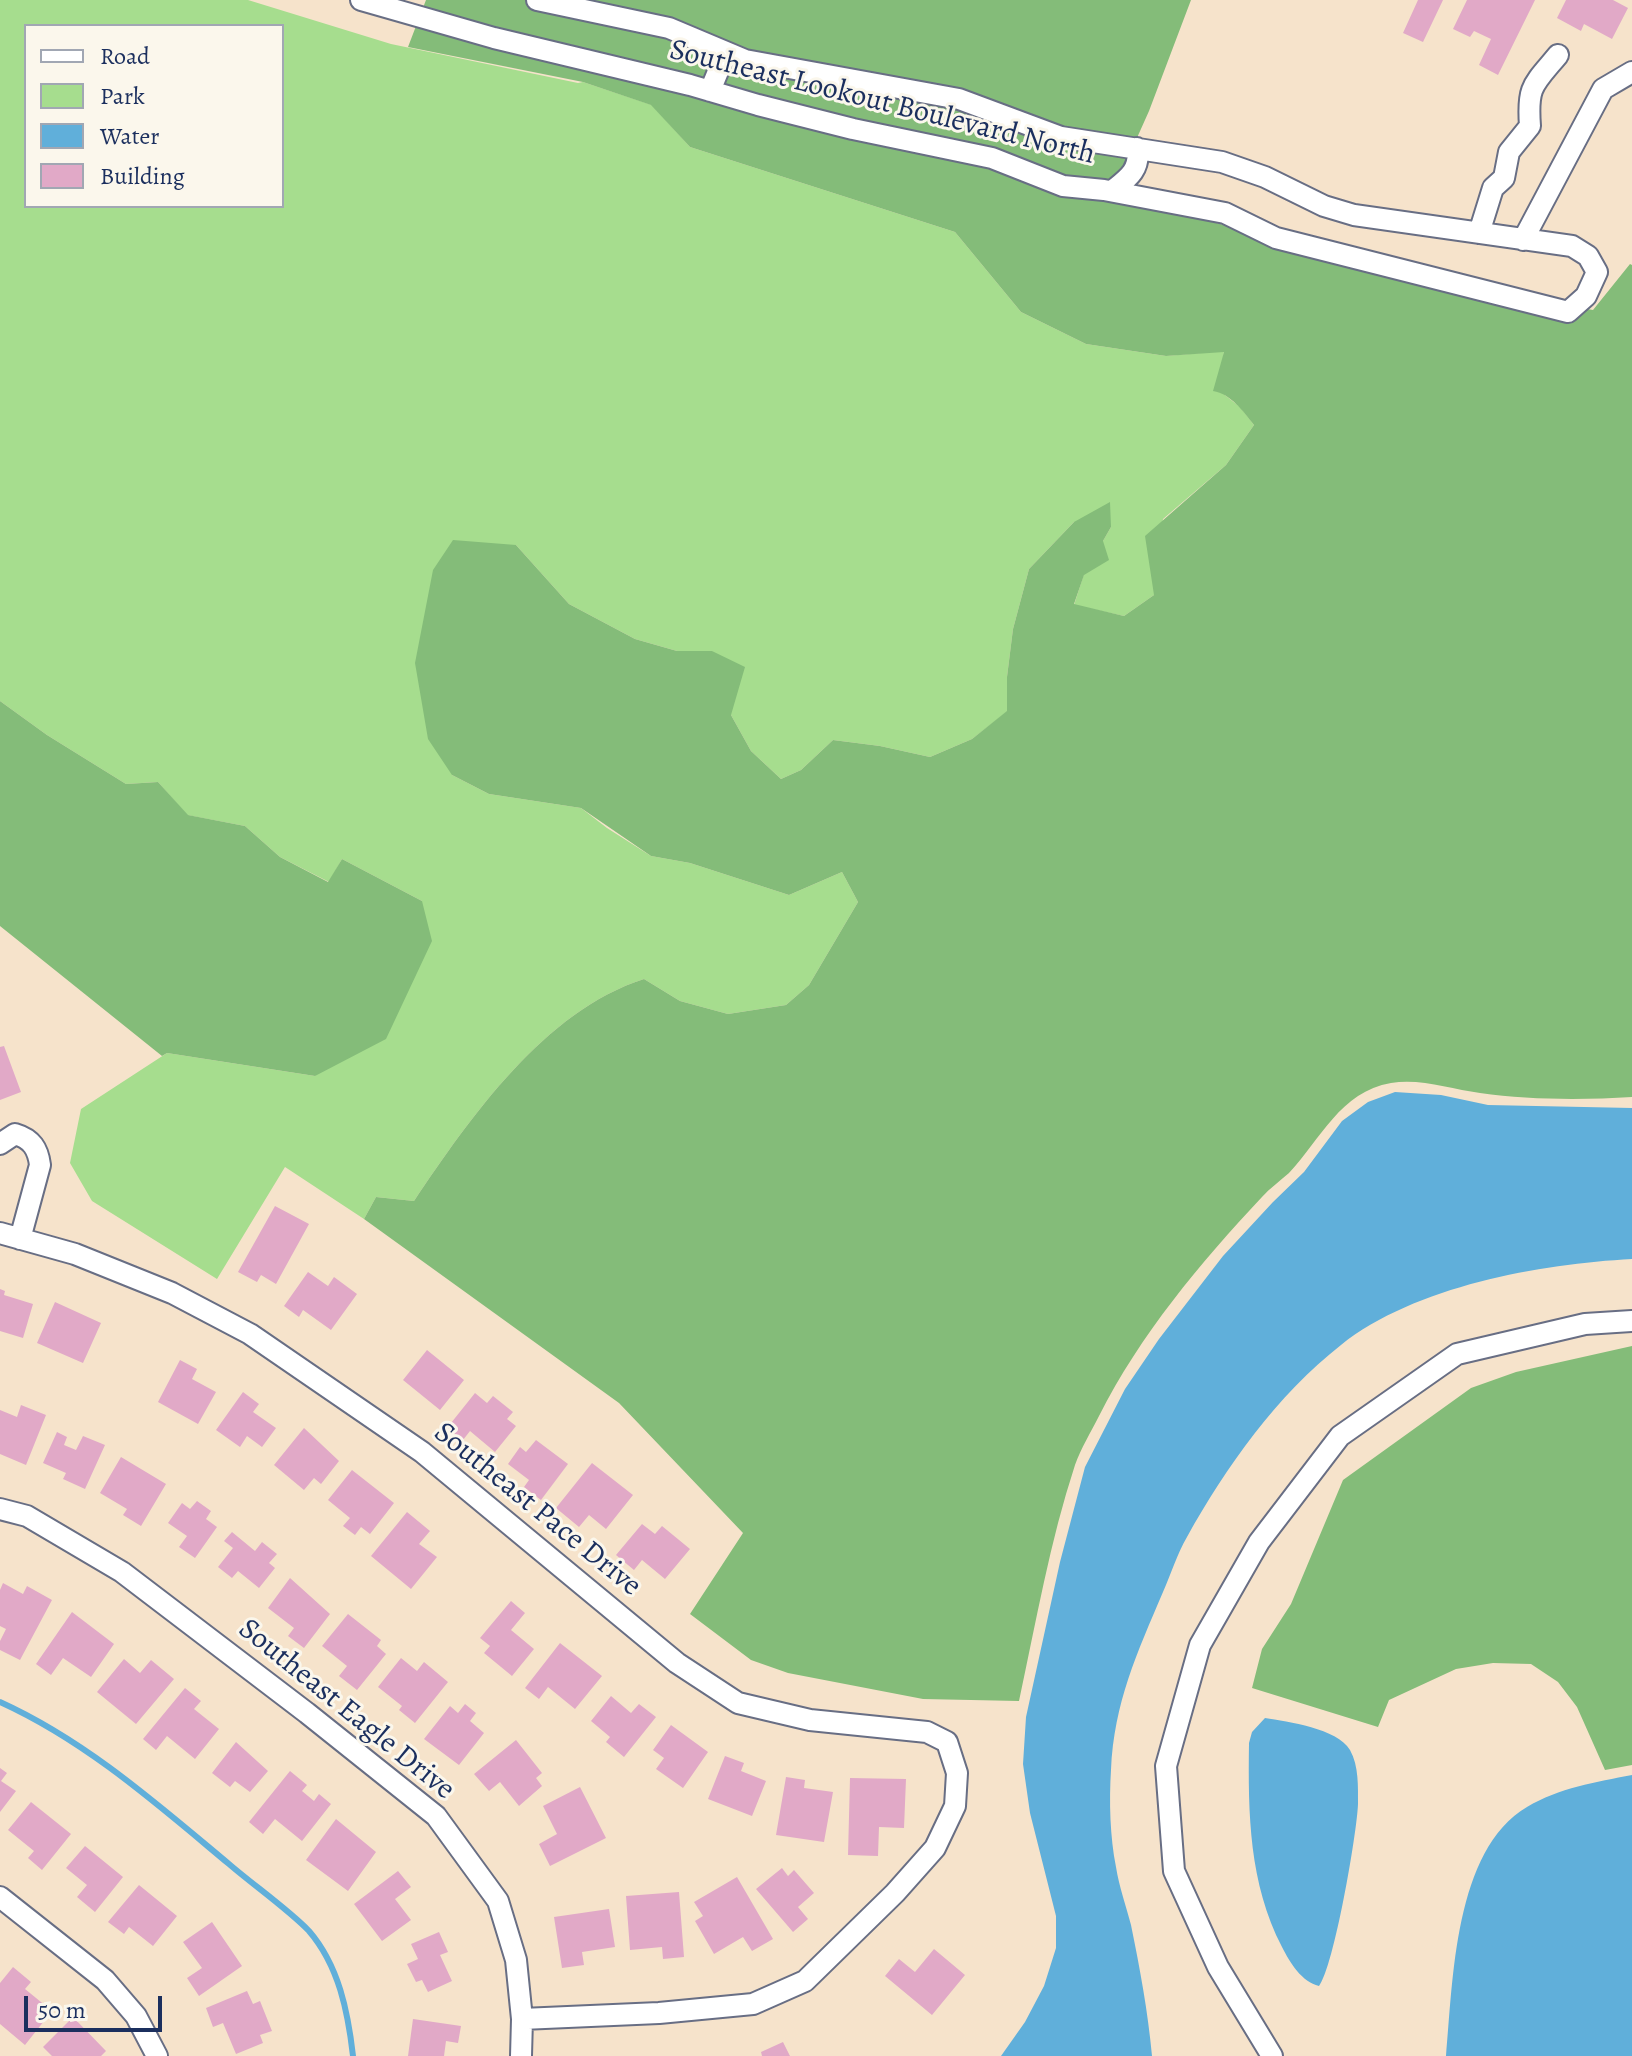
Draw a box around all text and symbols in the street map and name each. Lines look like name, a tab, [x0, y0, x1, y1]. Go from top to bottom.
legend	[24, 24, 284, 208]
street label: Southeast Lookout Boulevard North	[666, 33, 1098, 173]
text: Road	[100, 40, 150, 72]
text: Park	[100, 80, 145, 112]
text: Water	[100, 120, 160, 152]
text: Building	[100, 160, 185, 192]
street label: Southeast Pace Drive	[426, 1415, 648, 1605]
street label: Southeast Eagle Drive	[231, 1612, 461, 1808]
scale bar	[28, 1980, 166, 2030]
text: 50 m	[38, 1994, 86, 2026]

